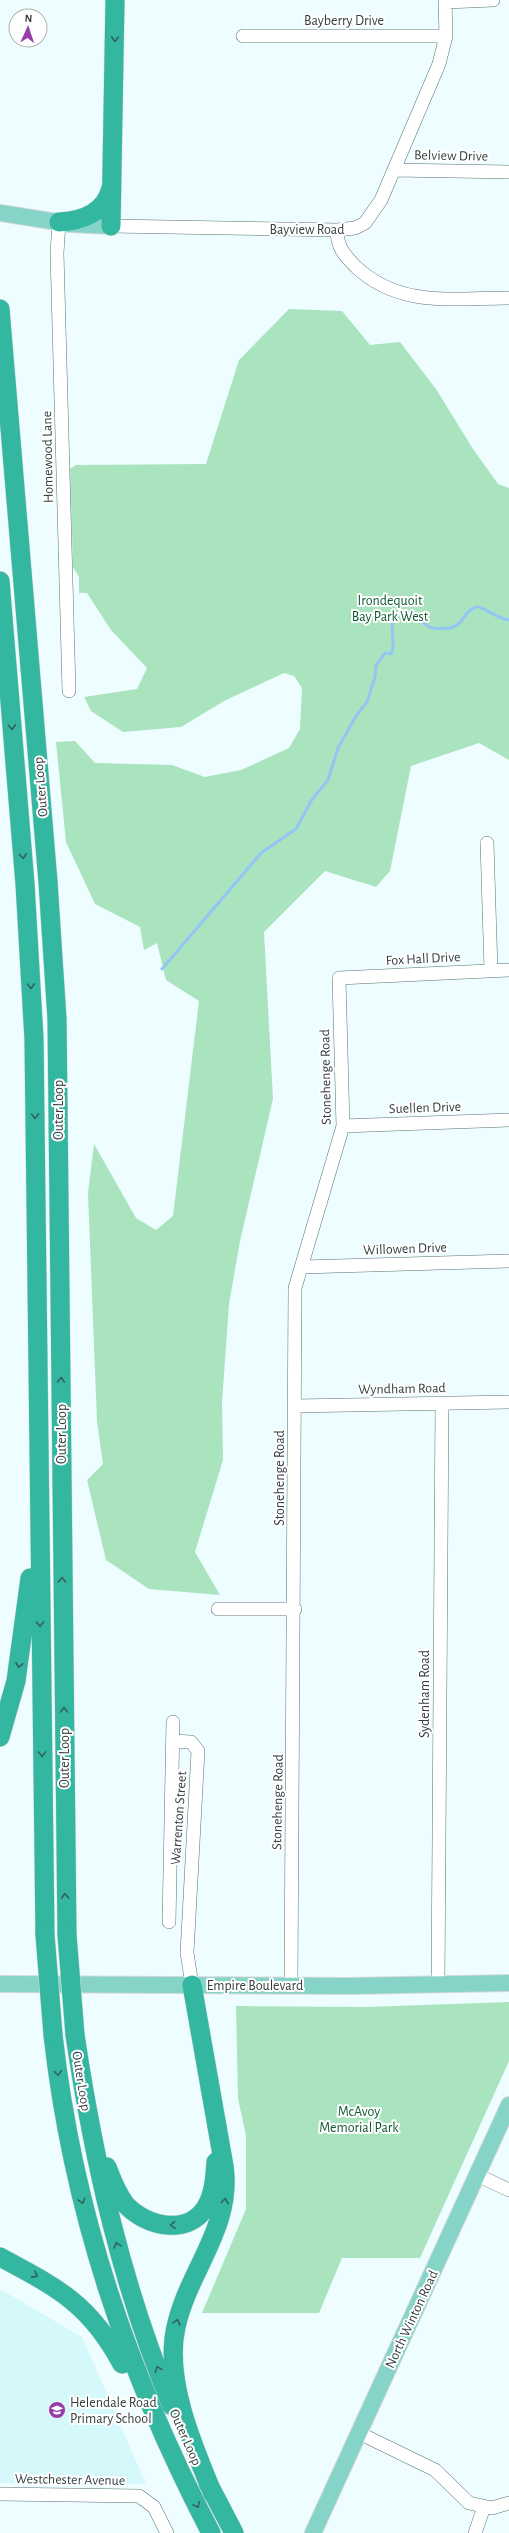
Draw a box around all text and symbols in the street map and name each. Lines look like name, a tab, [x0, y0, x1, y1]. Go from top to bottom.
north arrow	[8, 8, 48, 48]
text: N	[24, 13, 33, 24]
street label: Bayberry Drive	[304, 14, 384, 28]
one-way arrow	[110, 36, 119, 42]
street label: Belview Drive	[414, 148, 488, 164]
street label: Bayview Road	[269, 223, 345, 237]
street label: Homewood Lane	[40, 411, 56, 503]
park label: Irondequoit Bay Park West	[352, 594, 429, 624]
one-way arrow	[7, 723, 16, 730]
street label: Outer Loop	[31, 756, 51, 817]
one-way arrow	[18, 853, 27, 859]
street label: Fox Hall Drive	[385, 950, 461, 968]
one-way arrow	[27, 983, 36, 989]
street label: Stonehenge Road	[318, 1029, 334, 1125]
street label: Outer Loop	[52, 1080, 66, 1140]
street label: Suellen Drive	[389, 1100, 461, 1116]
one-way arrow	[31, 1113, 39, 1119]
street label: Willowen Drive	[363, 1241, 447, 1257]
one-way arrow	[57, 1377, 65, 1383]
street label: Wyndham Road	[358, 1381, 446, 1397]
street label: Outer Loop	[55, 1404, 69, 1464]
street label: Stonehenge Road	[273, 1430, 287, 1526]
one-way arrow	[58, 1577, 66, 1583]
one-way arrow	[36, 1621, 45, 1627]
street label: Sydenham Road	[418, 1650, 432, 1738]
one-way arrow	[15, 1662, 24, 1668]
one-way arrow	[59, 1707, 68, 1713]
street label: Outer Loop	[58, 1728, 72, 1788]
one-way arrow	[38, 1751, 46, 1757]
street label: Stonehenge Road	[270, 1754, 286, 1850]
street label: Warrenton Street	[169, 1770, 189, 1866]
one-way arrow	[61, 1893, 69, 1899]
street label: Empire Boulevard	[207, 1979, 303, 1993]
street label: Outer Loop	[69, 2050, 93, 2112]
one-way arrow	[53, 2070, 62, 2076]
park label: McAvoy Memorial Park	[319, 2105, 399, 2135]
one-way arrow	[77, 2197, 86, 2204]
one-way arrow	[220, 2198, 228, 2204]
one-way arrow	[170, 2221, 176, 2229]
one-way arrow	[113, 2242, 122, 2249]
street label: North Winton Road	[383, 2268, 441, 2370]
one-way arrow	[30, 2271, 38, 2278]
one-way arrow	[172, 2319, 181, 2326]
one-way arrow	[154, 2365, 162, 2372]
place label: Helendale Road Primary School	[70, 2396, 157, 2426]
school or university icon: Helendale Road Primary School	[47, 2400, 67, 2420]
street label: Outer Loop	[166, 2407, 204, 2468]
street label: Westchester Avenue	[15, 2472, 125, 2488]
one-way arrow	[192, 2501, 199, 2509]

